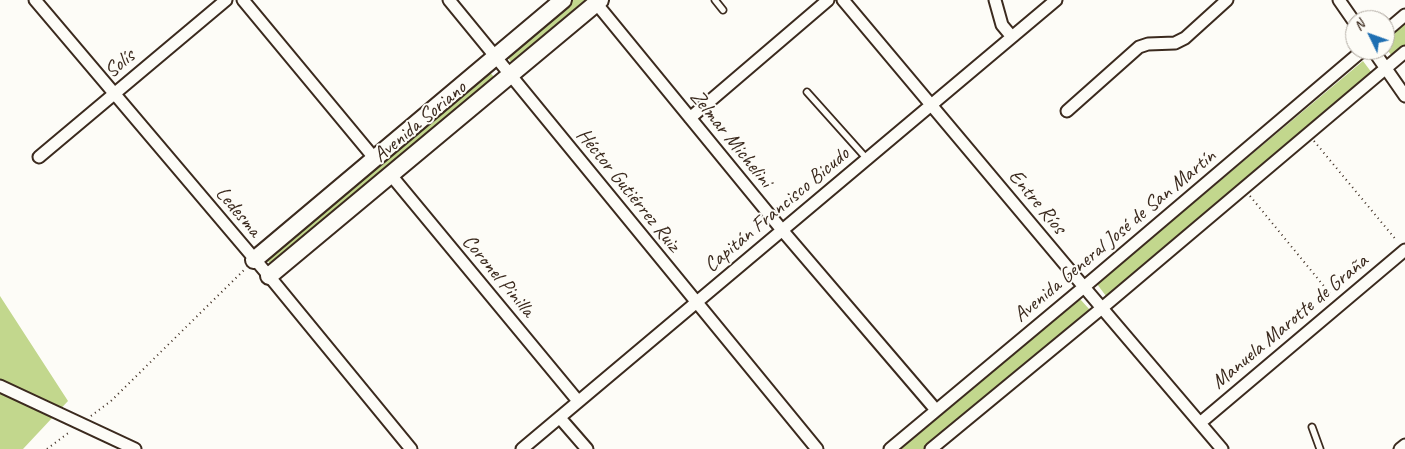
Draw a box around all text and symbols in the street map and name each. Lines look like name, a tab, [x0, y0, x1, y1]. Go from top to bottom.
north arrow	[1345, 10, 1395, 60]
text: N	[1350, 16, 1368, 34]
street label: Solís	[100, 44, 140, 84]
street label: Avenida Soriano	[368, 76, 472, 168]
street label: Zelmar Michelini	[684, 85, 778, 193]
street label: Héctor Gutiérrez Ruiz	[571, 123, 685, 257]
street label: Capitán Francisco Bicudo	[699, 142, 855, 278]
street label: Avenida General José de San Martín	[1009, 144, 1221, 328]
street label: Entre Ríos	[1003, 165, 1071, 239]
street label: Ledesma	[210, 182, 266, 242]
street label: Coronel Pinilla	[456, 230, 540, 322]
street label: Manuela Marotte de Graña	[1206, 249, 1374, 395]

